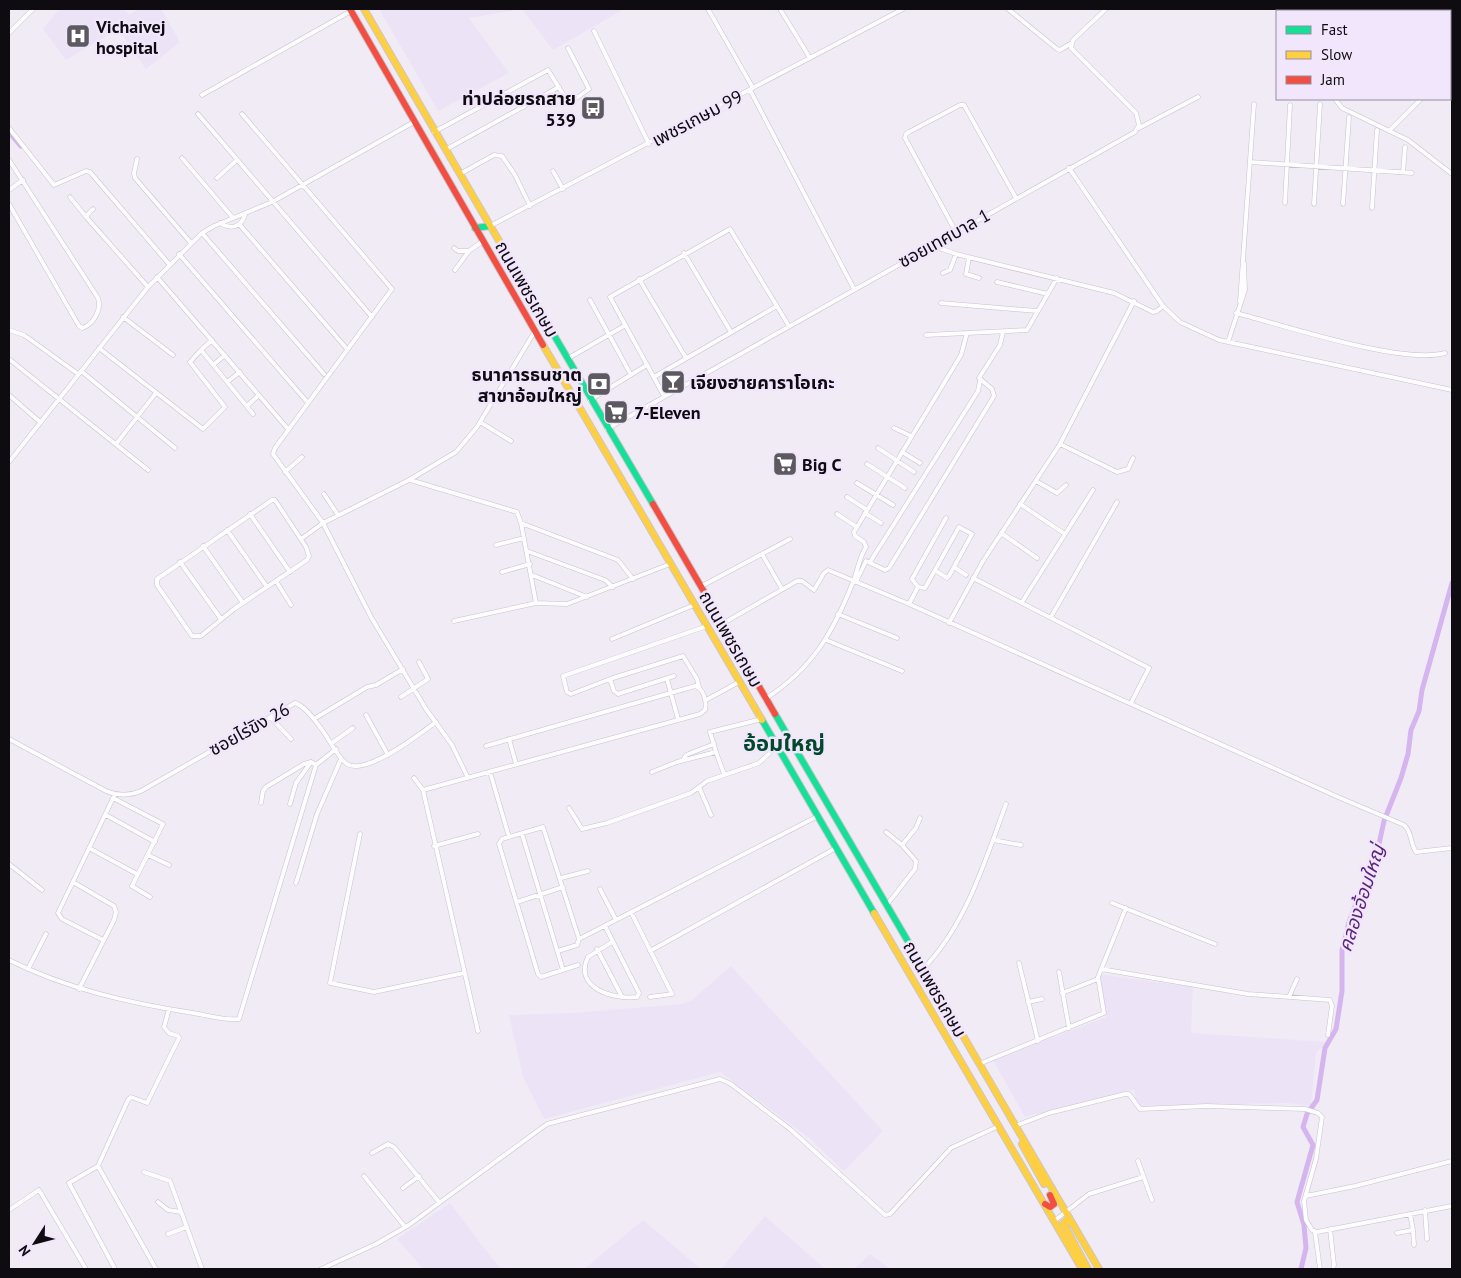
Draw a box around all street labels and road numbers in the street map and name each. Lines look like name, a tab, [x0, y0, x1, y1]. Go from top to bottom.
street label: เพชรเกษม 99	[648, 85, 746, 151]
street label: ซอยเทศบาล 1	[894, 203, 994, 273]
street label: ถนนเพชรเกษม	[490, 237, 564, 341]
street label: ถนนเพชรเกษม	[694, 587, 768, 691]
street label: ซอยไร่ขิง 26	[204, 697, 294, 761]
street label: ถนนเพชรเกษม	[898, 937, 972, 1041]

